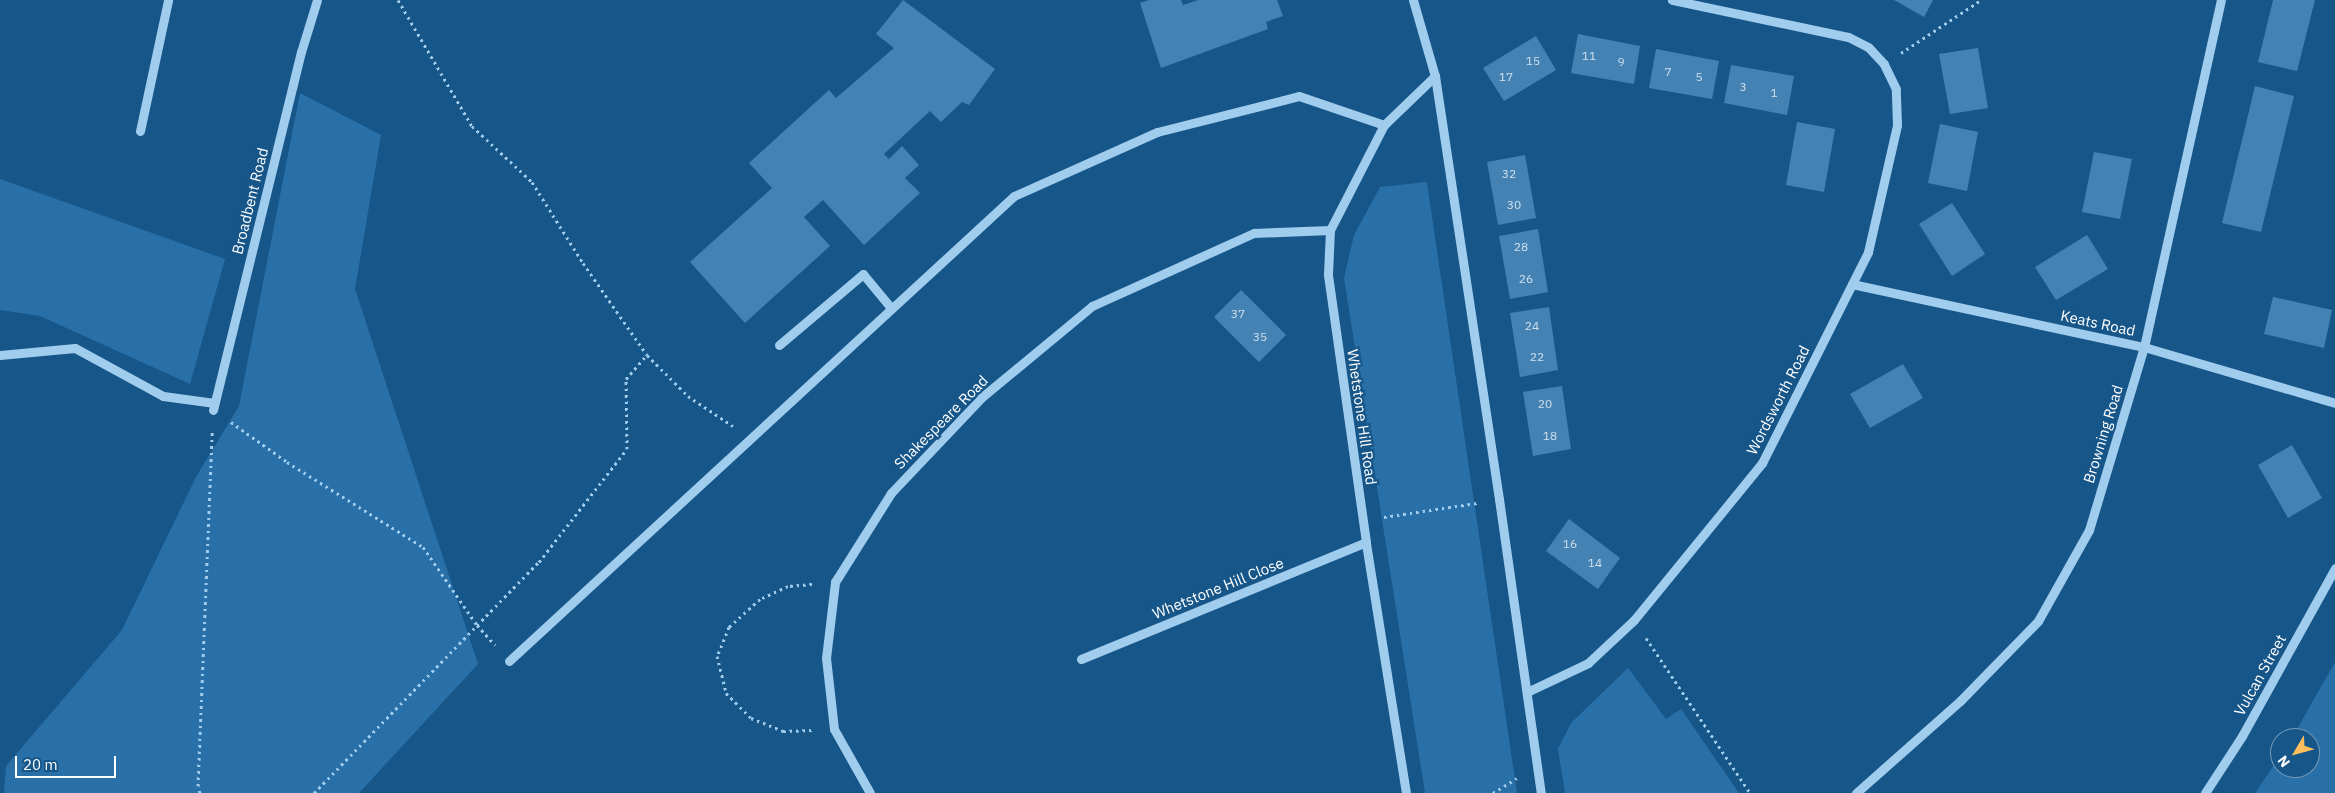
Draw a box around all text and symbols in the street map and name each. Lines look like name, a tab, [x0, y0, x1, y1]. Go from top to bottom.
house number: 11	[1582, 49, 1596, 63]
house number: 15	[1526, 54, 1540, 68]
house number: 9	[1617, 55, 1625, 69]
house number: 7	[1664, 65, 1672, 79]
house number: 17	[1499, 70, 1513, 84]
house number: 5	[1695, 70, 1703, 84]
house number: 3	[1739, 80, 1747, 94]
house number: 1	[1770, 86, 1778, 100]
street label: Broadbent Road	[228, 146, 272, 256]
house number: 32	[1502, 167, 1516, 181]
house number: 30	[1507, 198, 1521, 212]
house number: 28	[1514, 240, 1528, 254]
house number: 26	[1519, 272, 1533, 286]
street label: Keats Road	[2059, 306, 2137, 340]
house number: 37	[1231, 307, 1245, 321]
house number: 24	[1525, 319, 1539, 333]
house number: 35	[1253, 330, 1267, 344]
street label: Wordsworth Road	[1743, 342, 1813, 458]
street label: Whetstone Hill Road	[1344, 348, 1380, 486]
house number: 22	[1530, 350, 1544, 364]
street label: Shakespeare Road	[890, 371, 992, 473]
street label: Browning Road	[2080, 383, 2126, 485]
house number: 20	[1538, 397, 1552, 411]
house number: 18	[1543, 429, 1557, 443]
house number: 16	[1563, 537, 1577, 551]
street label: Whetstone Hill Close	[1150, 553, 1286, 623]
house number: 14	[1588, 556, 1602, 570]
street label: Vulcan Street	[2230, 631, 2290, 719]
north arrow	[2270, 728, 2320, 778]
scale bar	[18, 746, 119, 778]
text: N	[2274, 752, 2294, 771]
text: 20 m	[23, 755, 58, 774]

